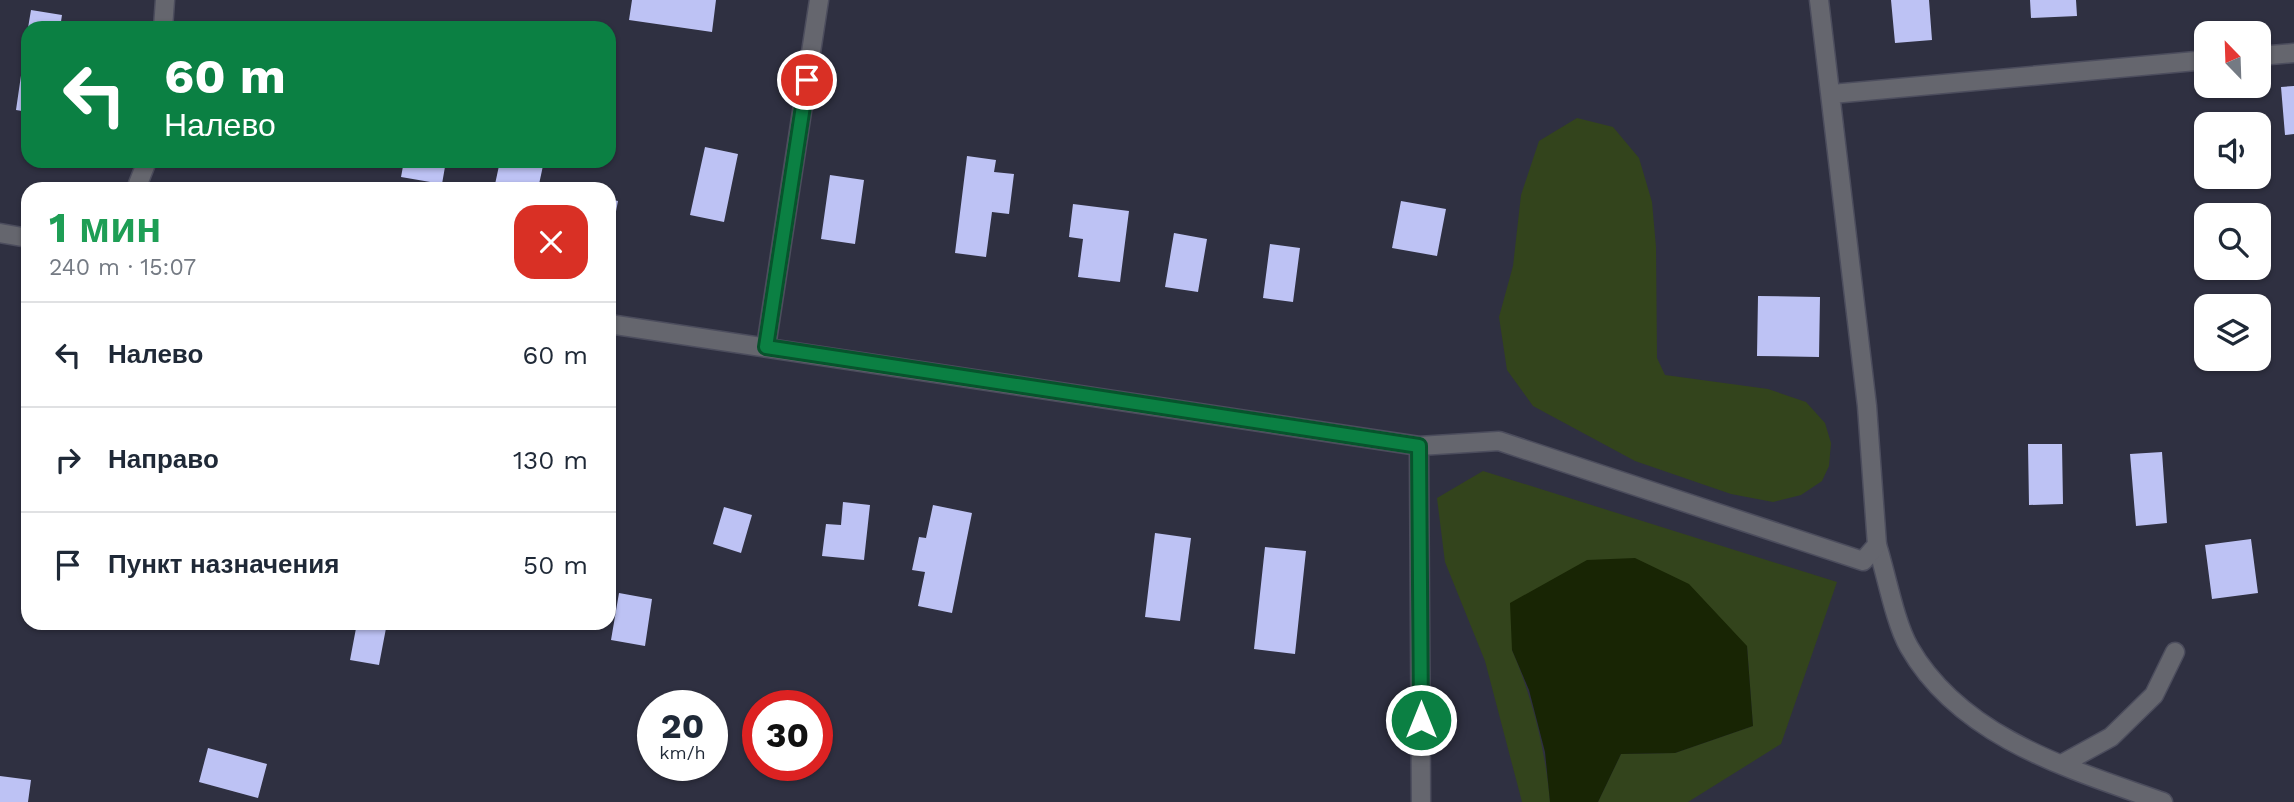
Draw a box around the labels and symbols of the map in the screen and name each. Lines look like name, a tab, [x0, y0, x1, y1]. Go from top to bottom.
north arrow	[2194, 21, 2272, 98]
pin	[777, 50, 837, 110]
position arrow	[1384, 683, 1458, 757]
speed limit sign: 30	[742, 690, 833, 781]

